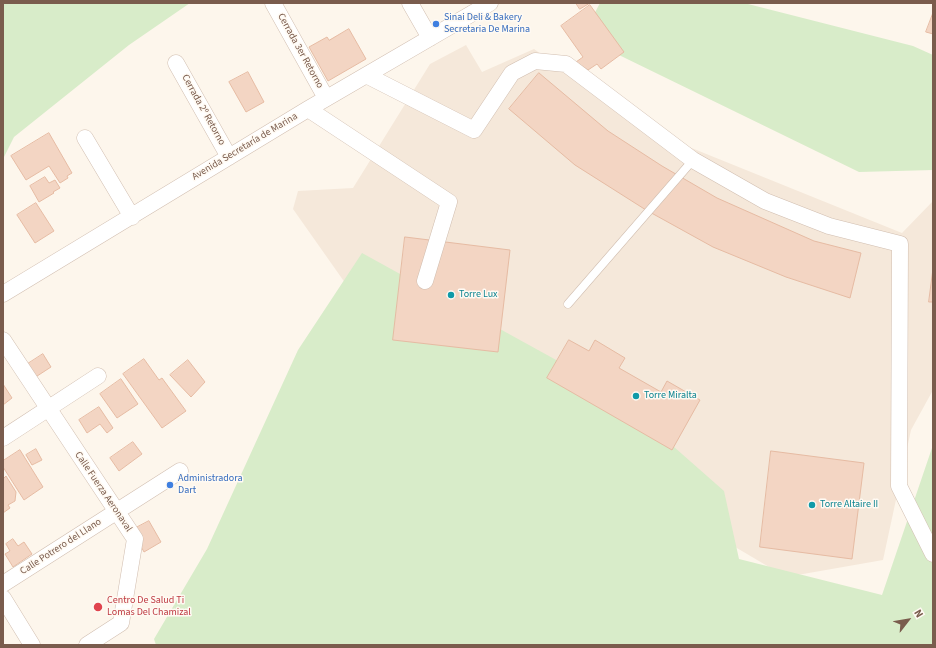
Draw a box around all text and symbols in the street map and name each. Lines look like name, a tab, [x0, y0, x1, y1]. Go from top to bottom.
street label: Cerrada 3er Retorno	[274, 11, 326, 91]
place label: Sinai Deli & Bakery Secretaria De Marina	[444, 12, 530, 36]
marker: Sinai Deli & Bakery Secretaria De Marina	[431, 19, 441, 29]
street label: Cerrada 2º Retorno	[179, 73, 227, 147]
street label: Avenida Secretaría de Marina	[190, 111, 300, 183]
place label: Torre Lux	[459, 289, 498, 301]
marker: Torre Lux	[446, 290, 456, 300]
place label: Torre Miralta	[644, 390, 697, 402]
marker: Torre Miralta	[631, 391, 641, 401]
street label: Calle Fuerza Aeronaval	[72, 450, 134, 534]
place label: Administradora Dart	[178, 473, 243, 496]
marker: Administradora Dart	[165, 480, 175, 490]
place label: Torre Altaire II	[820, 499, 878, 511]
marker: Torre Altaire II	[807, 500, 817, 510]
street label: Calle Potrero del Llano	[18, 516, 104, 578]
place label: Centro De Salud Ti Lomas Del Chamizal	[107, 595, 191, 618]
north arrow	[888, 600, 928, 640]
marker: Centro De Salud Ti Lomas Del Chamizal	[92, 601, 104, 613]
text: N	[910, 607, 927, 621]

